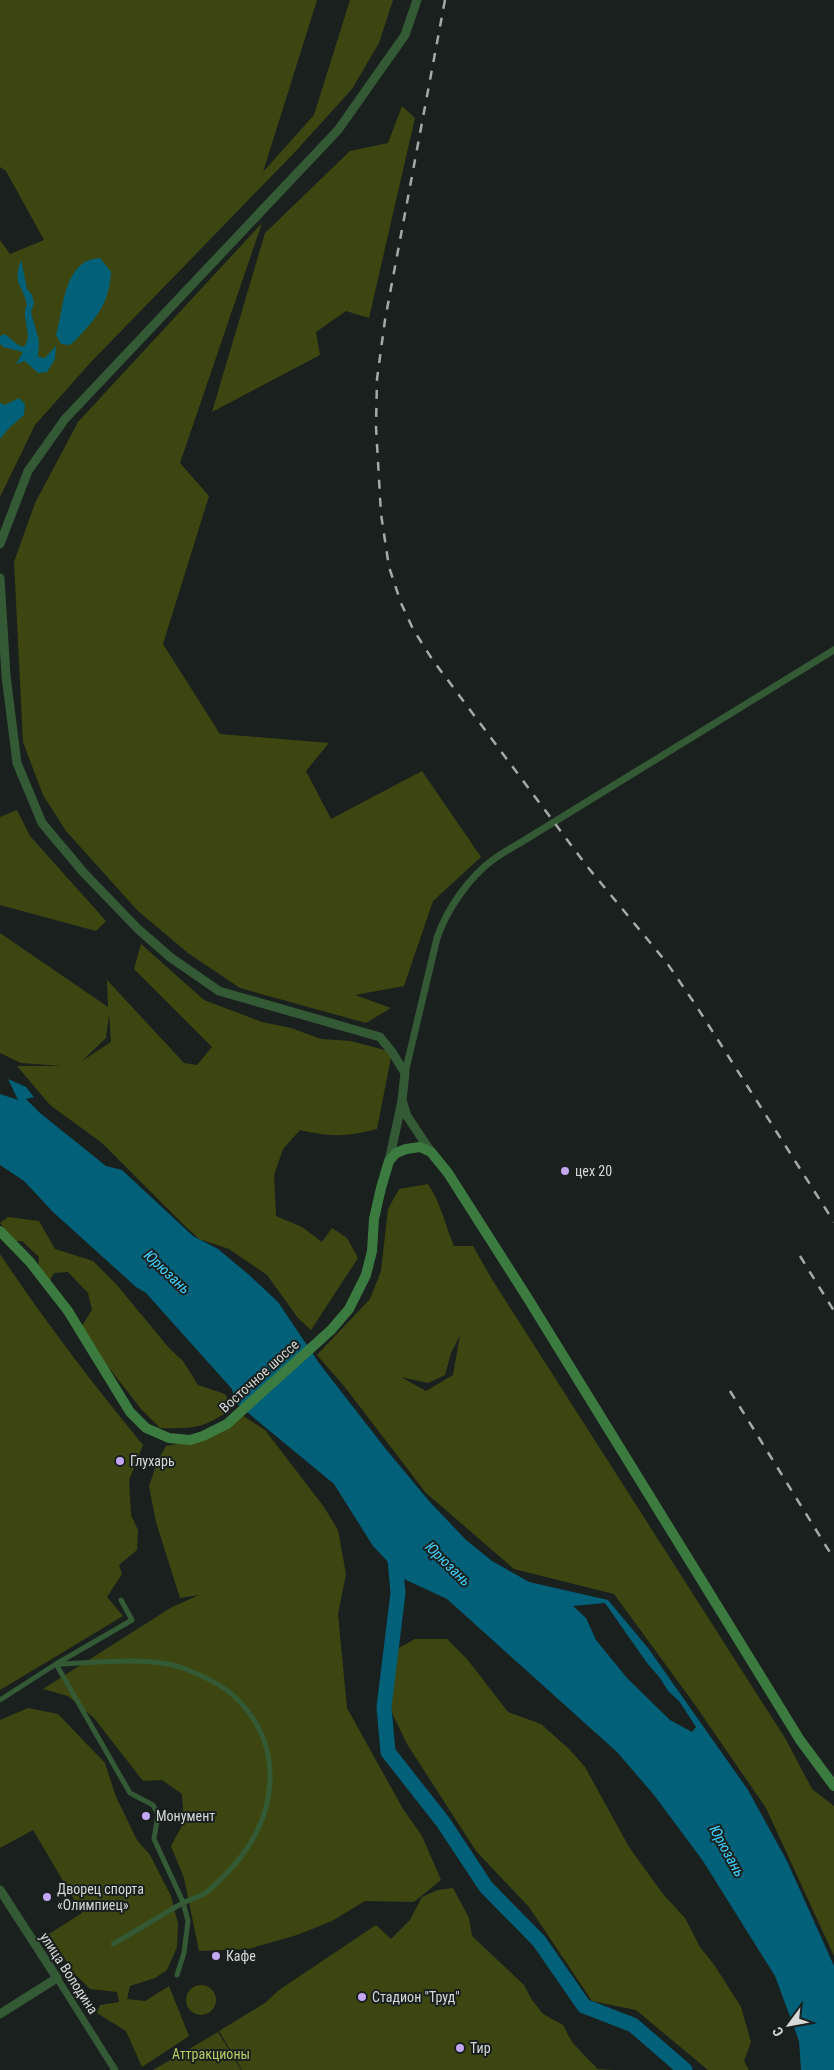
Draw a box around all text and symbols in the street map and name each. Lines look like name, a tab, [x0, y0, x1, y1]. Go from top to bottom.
place label: цех 20	[575, 1163, 612, 1179]
marker: цех 20	[559, 1165, 571, 1177]
water label: Юрюзань	[140, 1246, 194, 1298]
street label: Восточное шоссе	[216, 1336, 302, 1416]
place label: Глухарь	[130, 1453, 175, 1469]
marker: Глухарь	[114, 1455, 126, 1467]
water label: Юрюзань	[421, 1538, 475, 1590]
place label: Монумент	[156, 1808, 215, 1824]
marker: Монумент	[140, 1810, 152, 1822]
water label: Юрюзань	[705, 1822, 749, 1880]
place label: Дворец спорта «Олимпиец»	[57, 1881, 144, 1913]
marker: Дворец спорта «Олимпиец»	[41, 1891, 53, 1903]
street label: улица Володина	[37, 1929, 101, 2017]
place label: Кафе	[226, 1948, 256, 1964]
marker: Кафе	[210, 1950, 222, 1962]
place label: Стадион "Труд"	[372, 1989, 460, 2005]
marker: Стадион "Труд"	[356, 1991, 368, 2003]
north arrow	[764, 2000, 814, 2050]
text: С	[769, 2024, 787, 2040]
place label: Тир	[470, 2040, 491, 2056]
marker: Тир	[454, 2042, 466, 2054]
park label: Аттракционы	[172, 2046, 250, 2062]

